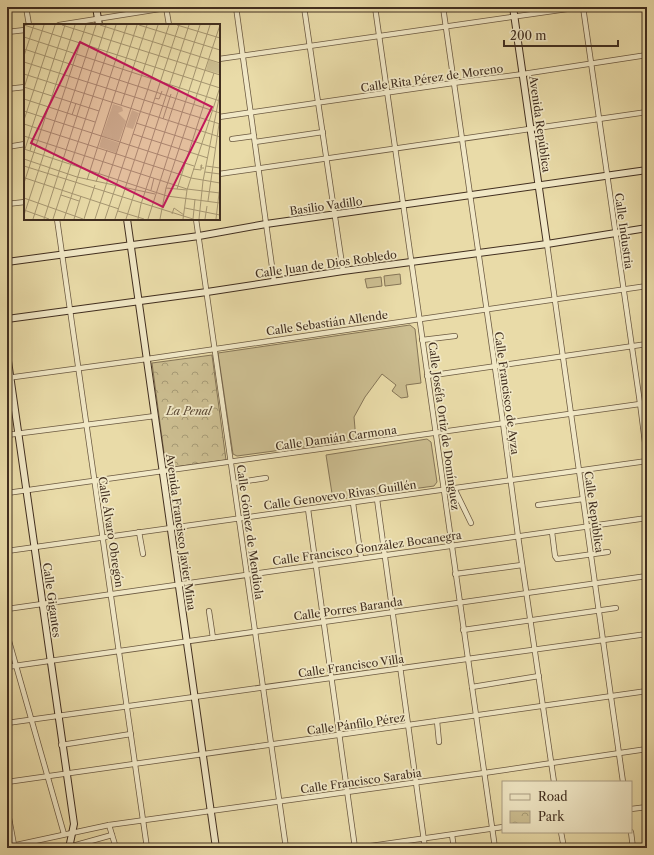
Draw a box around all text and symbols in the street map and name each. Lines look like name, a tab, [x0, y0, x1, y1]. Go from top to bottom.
scale bar	[504, 22, 618, 48]
inset map	[24, 24, 220, 220]
text: 200 m	[510, 28, 547, 43]
street label: Calle Rita Pérez de Moreno	[360, 61, 504, 95]
street label: Avenida República	[526, 74, 554, 173]
street label: Calle Industria	[612, 192, 636, 270]
street label: Basilio Vadillo	[289, 194, 364, 218]
street label: Calle Juan de Dios Robledo	[254, 247, 398, 281]
street label: Calle Sebastián Allende	[265, 308, 389, 338]
street label: Calle Francisco de Ayza	[491, 331, 523, 456]
street label: Calle Joséfa Ortiz de Domínguez	[425, 341, 463, 511]
park label: La Penal	[165, 404, 213, 418]
street label: Calle Damián Carmona	[274, 423, 398, 453]
street label: Avenida Francisco Javier Mina	[163, 452, 199, 611]
street label: Calle Gómez de Mendiola	[234, 464, 266, 601]
street label: Calle República	[581, 470, 607, 554]
street label: Calle Álvaro Obregón	[95, 475, 127, 589]
street label: Calle Genovevo Rivas Guillén	[263, 477, 417, 513]
street label: Calle Francisco González Bocanegra	[272, 528, 463, 568]
street label: Calle Gigantes	[40, 562, 64, 639]
street label: Calle Porres Baranda	[293, 594, 404, 624]
street label: Calle Francisco Villa	[297, 652, 405, 680]
street label: Calle Pánfilo Pérez	[306, 710, 406, 738]
street label: Calle Francisco Sarabia	[300, 766, 423, 796]
legend	[502, 781, 632, 833]
text: Road	[538, 789, 568, 804]
text: Park	[538, 809, 565, 824]

